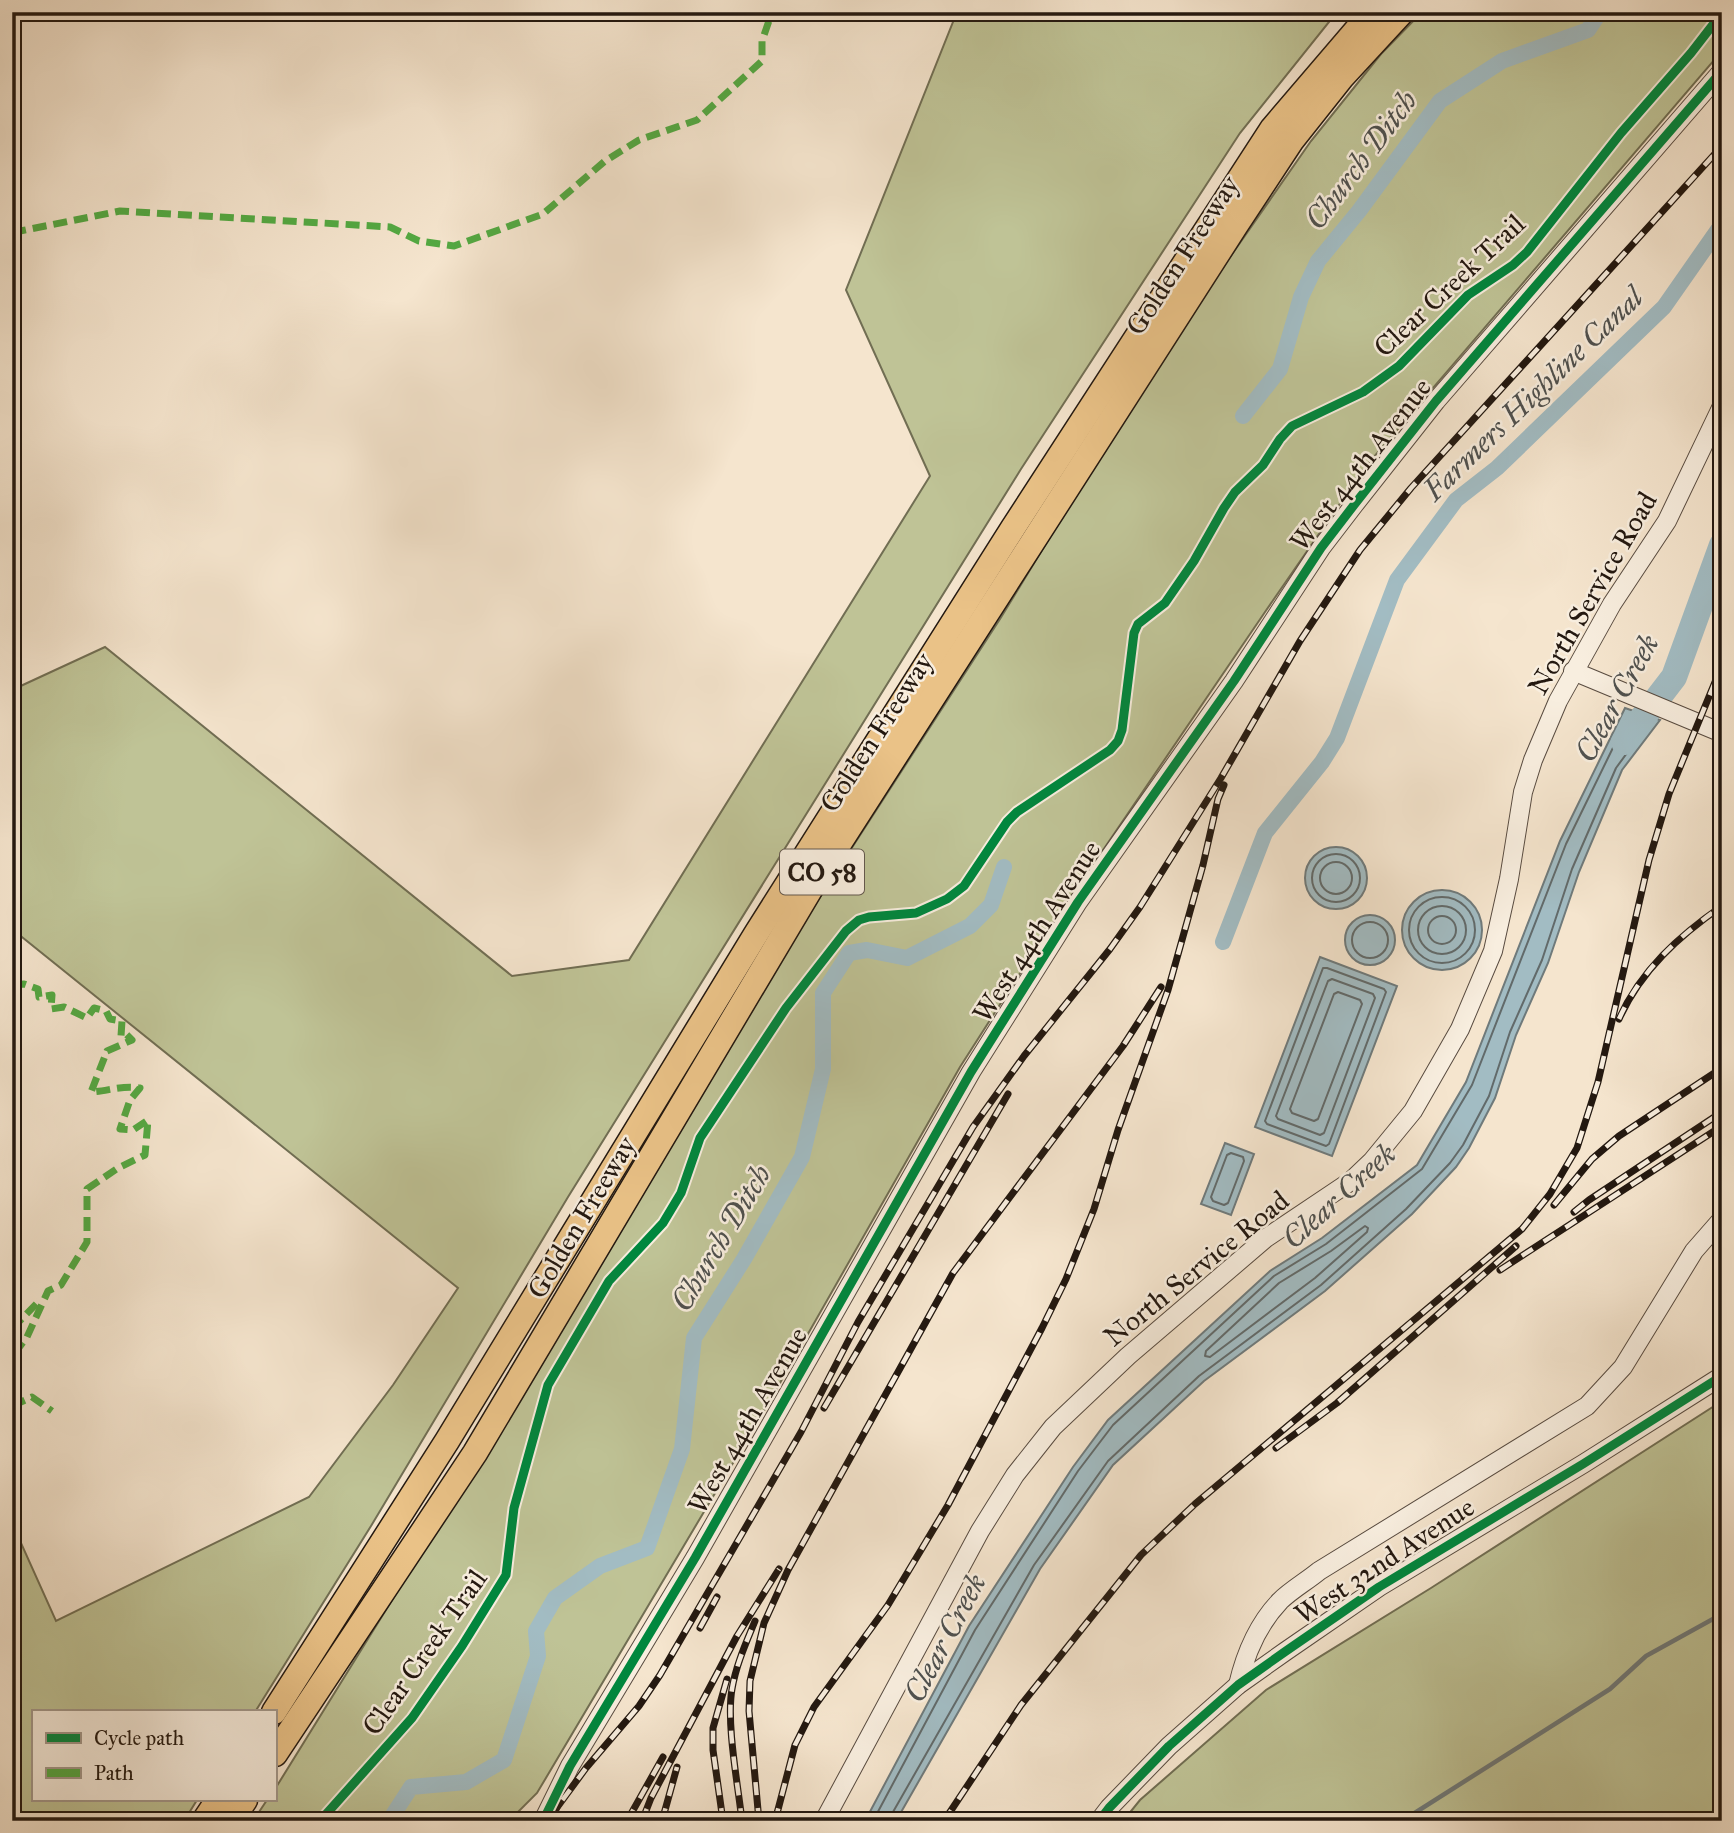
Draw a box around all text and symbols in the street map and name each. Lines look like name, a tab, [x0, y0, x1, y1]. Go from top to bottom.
water label: Church Ditch	[1297, 83, 1425, 236]
street label: Golden Freeway	[1118, 168, 1247, 342]
street label: Clear Creek Trail	[1366, 206, 1533, 364]
water label: Farmers Highline Canal	[1415, 278, 1653, 509]
street label: West 44th Avenue	[1282, 371, 1439, 558]
street label: North Service Road	[1520, 486, 1665, 701]
water label: Clear Creek	[1567, 628, 1667, 768]
street label: Golden Freeway	[812, 645, 941, 819]
street label: West 44th Avenue	[965, 834, 1108, 1029]
road number: CO 58	[780, 850, 864, 894]
street label: Golden Freeway	[519, 1129, 644, 1305]
water label: Clear Creek	[1275, 1136, 1403, 1256]
water label: Church Ditch	[663, 1158, 779, 1318]
street label: North Service Road	[1097, 1183, 1296, 1354]
street label: West 44th Avenue	[680, 1321, 815, 1520]
street label: West 32nd Avenue	[1288, 1489, 1481, 1632]
street label: Clear Creek Trail	[354, 1562, 495, 1742]
water label: Clear Creek	[896, 1568, 994, 1708]
legend	[32, 1710, 276, 1801]
text: Cycle path	[94, 1725, 185, 1751]
text: Path	[94, 1760, 134, 1786]

